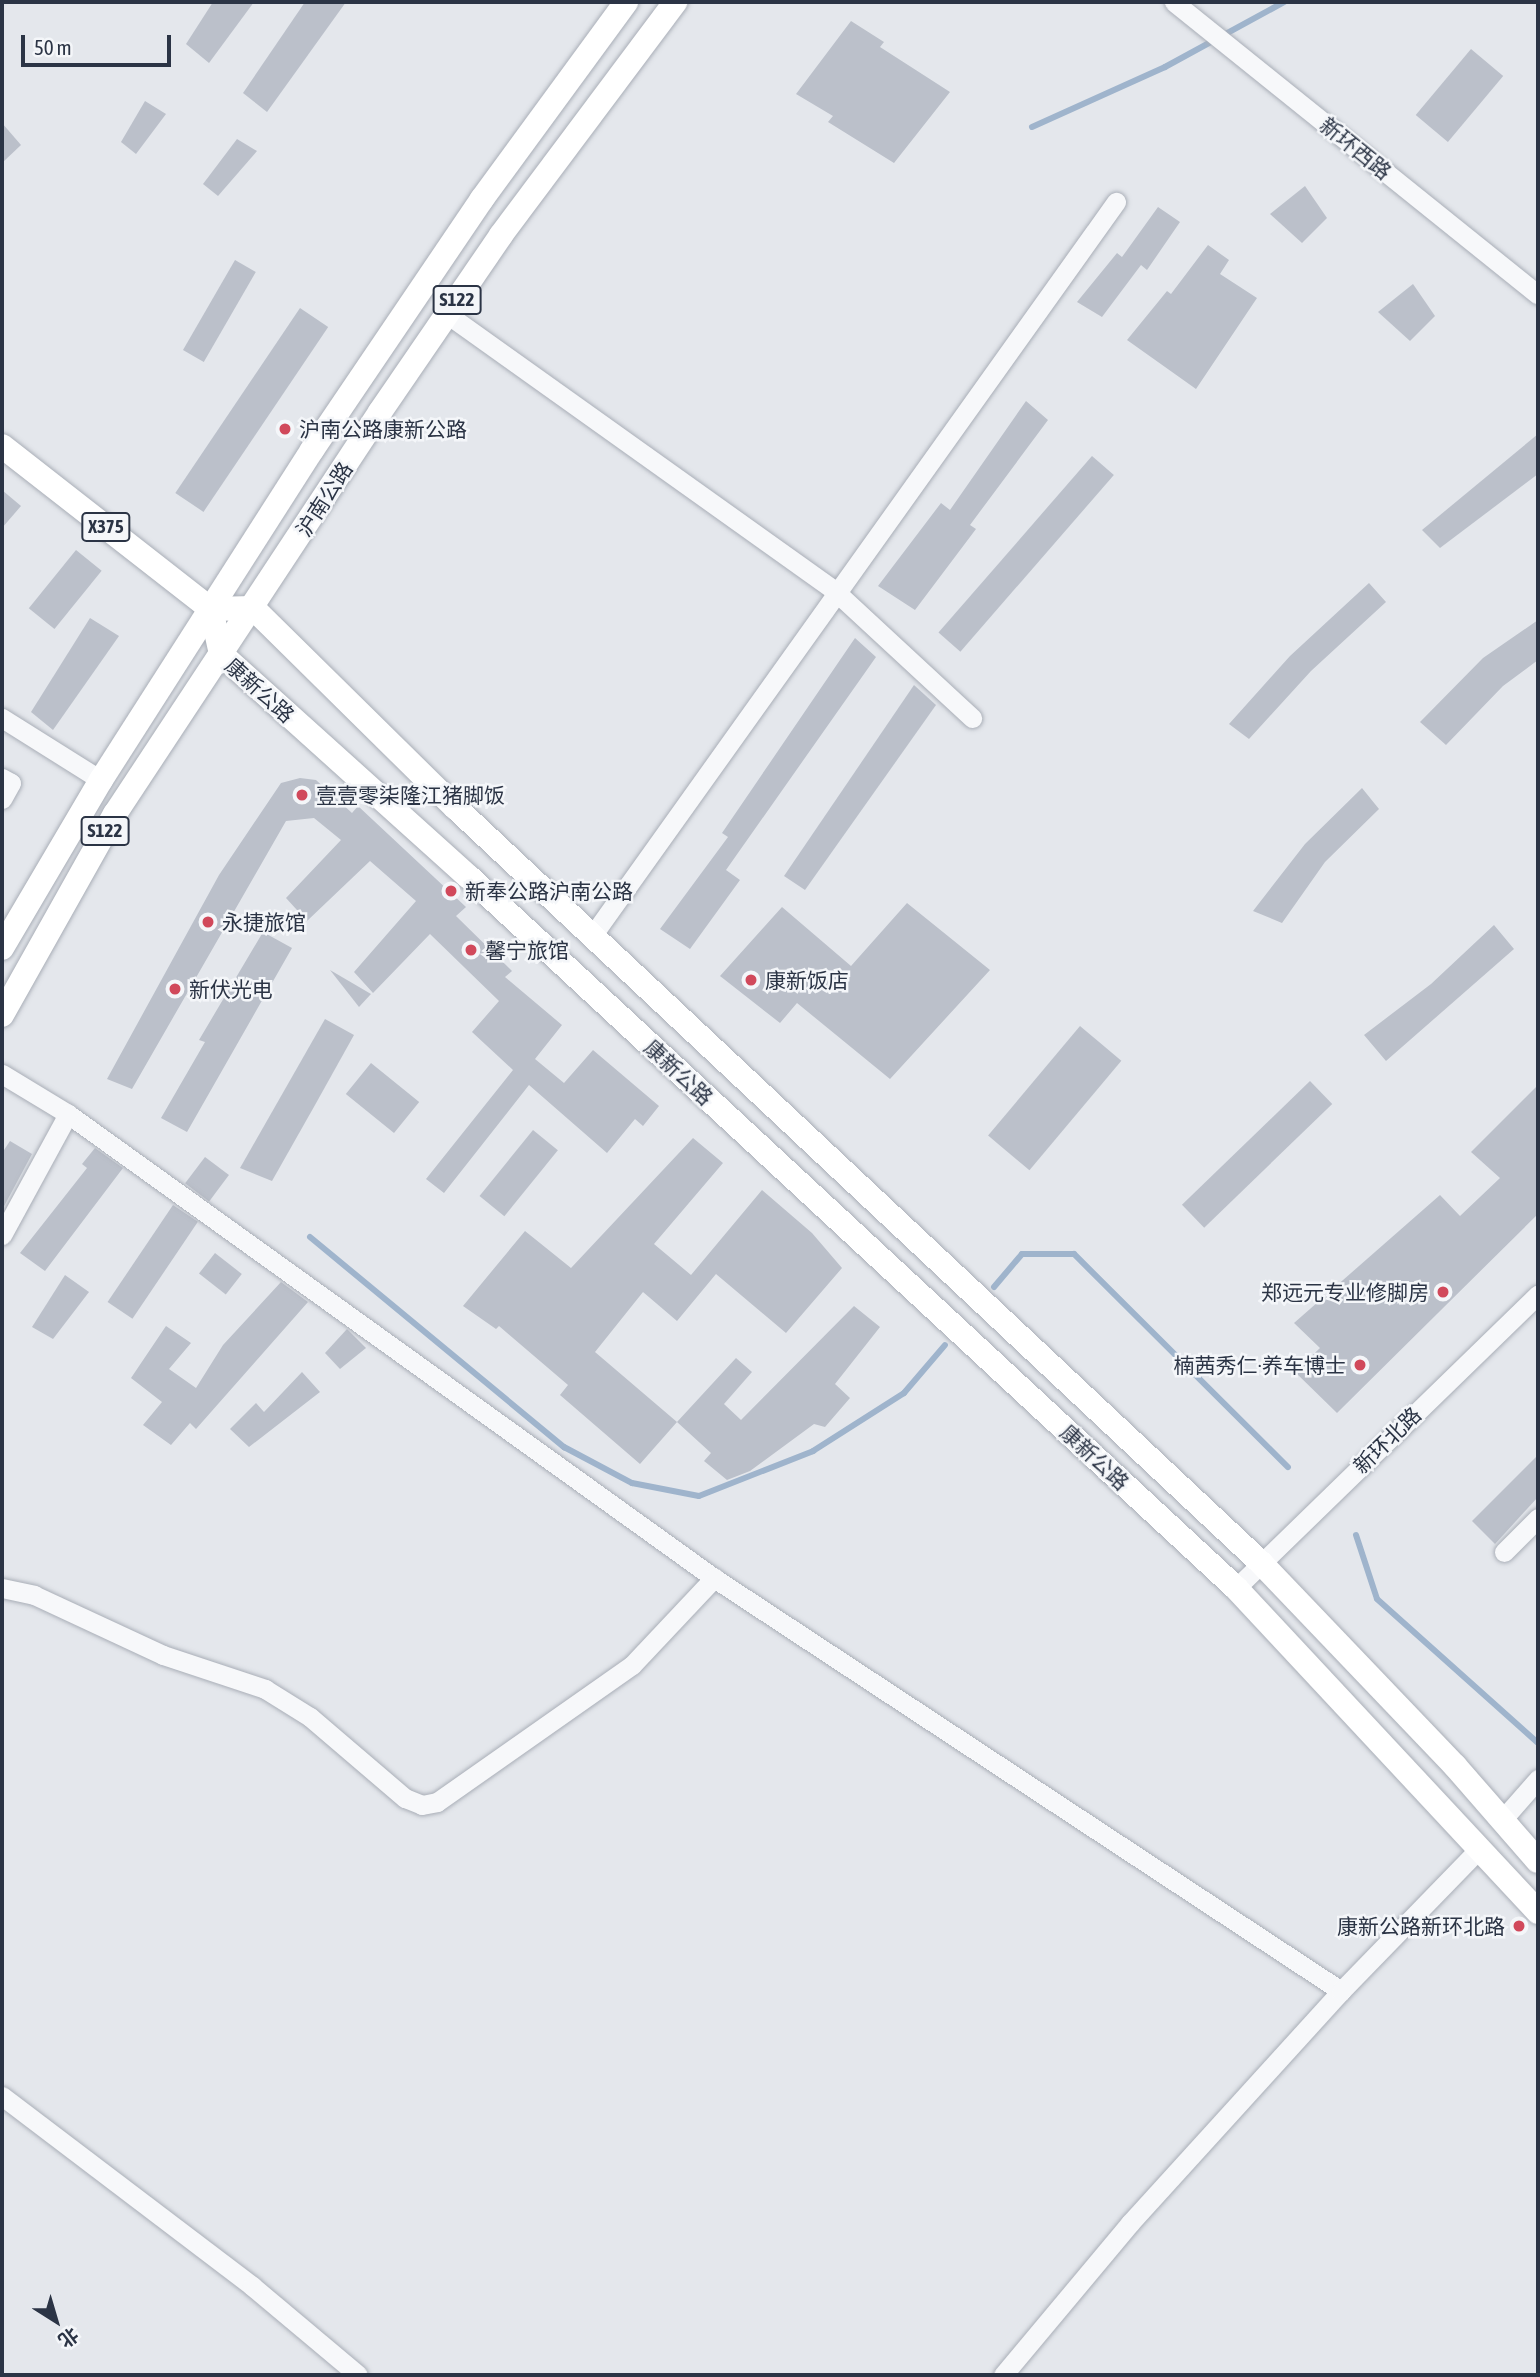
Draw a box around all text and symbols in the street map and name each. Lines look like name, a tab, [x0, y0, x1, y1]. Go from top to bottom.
scale bar	[24, 21, 175, 65]
text: 50 m	[34, 35, 72, 59]
street label: 新环西路	[1315, 112, 1397, 184]
road number: S122	[433, 284, 482, 316]
place label: 沪南公路康新公路	[299, 416, 467, 442]
marker: 沪南公路康新公路	[277, 421, 293, 437]
street label: 沪南公路	[291, 457, 357, 541]
road number: X375	[80, 512, 132, 542]
street label: 康新公路	[220, 653, 300, 727]
place label: 壹壹零柒隆江猪脚饭	[316, 782, 505, 808]
marker: 壹壹零柒隆江猪脚饭	[294, 787, 310, 803]
road number: S122	[80, 816, 130, 846]
place label: 新奉公路沪南公路	[465, 878, 633, 904]
marker: 新奉公路沪南公路	[443, 883, 459, 899]
place label: 永捷旅馆	[222, 909, 306, 935]
marker: 永捷旅馆	[200, 914, 216, 930]
place label: 馨宁旅馆	[485, 937, 569, 963]
marker: 馨宁旅馆	[463, 942, 479, 958]
place label: 康新饭店	[765, 967, 849, 993]
marker: 康新饭店	[743, 972, 759, 988]
place label: 新伏光电	[189, 976, 273, 1002]
marker: 新伏光电	[167, 981, 183, 997]
street label: 康新公路	[640, 1034, 718, 1110]
place label: 郑远元专业修脚房	[1261, 1279, 1429, 1305]
marker: 郑远元专业修脚房	[1435, 1284, 1451, 1300]
place label: 楠茜秀仁·养车博士	[1174, 1352, 1346, 1378]
marker: 楠茜秀仁·养车博士	[1352, 1357, 1368, 1373]
street label: 新环北路	[1348, 1402, 1426, 1478]
street label: 康新公路	[1056, 1419, 1134, 1495]
place label: 康新公路新环北路	[1337, 1913, 1505, 1939]
marker: 康新公路新环北路	[1511, 1918, 1527, 1934]
north arrow	[21, 2286, 91, 2356]
text: 北	[54, 2323, 83, 2352]

